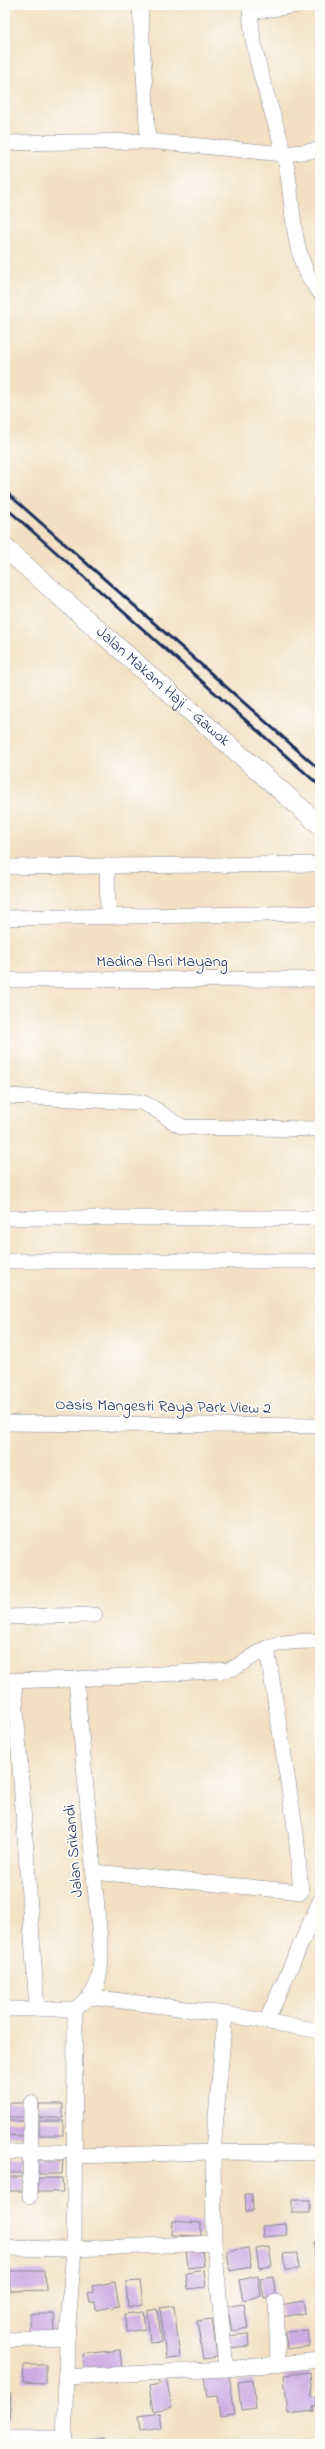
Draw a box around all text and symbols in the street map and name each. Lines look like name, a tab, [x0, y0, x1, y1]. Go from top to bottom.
street label: Jalan Makam Haji - Gawok	[90, 621, 236, 753]
street label: Madina Asri Mayang	[96, 950, 228, 974]
street label: Oasis Mangesti Raya Park View 2	[55, 1393, 271, 1421]
street label: Jalan Srikandi	[58, 1803, 90, 1898]

